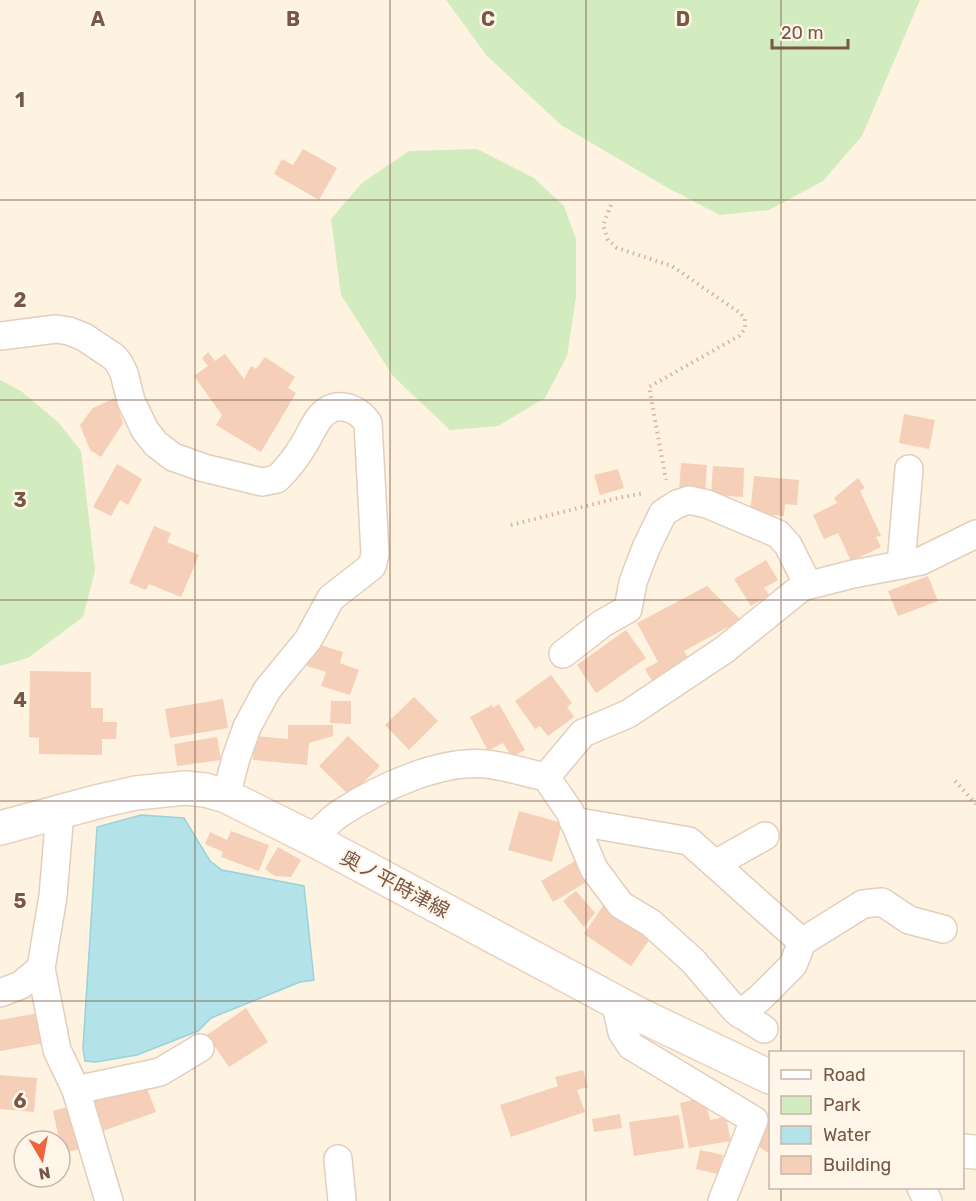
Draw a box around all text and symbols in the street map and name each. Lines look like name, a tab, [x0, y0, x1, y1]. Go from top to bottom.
text: A	[91, 7, 106, 31]
text: B	[286, 7, 300, 31]
text: C	[481, 7, 495, 31]
text: D	[676, 7, 690, 31]
scale bar	[772, 12, 848, 50]
text: 20 m	[781, 22, 823, 44]
text: 1	[15, 88, 25, 112]
text: 2	[14, 288, 27, 312]
text: 3	[13, 488, 27, 512]
text: 4	[13, 688, 27, 712]
street label: 奥ノ平時津線	[336, 845, 454, 923]
text: 5	[14, 889, 27, 913]
legend	[769, 1051, 964, 1189]
text: Road	[823, 1064, 866, 1086]
text: 6	[13, 1089, 27, 1113]
text: Park	[823, 1094, 861, 1116]
text: Water	[823, 1124, 871, 1146]
north arrow	[12, 1129, 72, 1189]
text: Building	[823, 1154, 891, 1176]
text: N	[37, 1163, 52, 1184]

